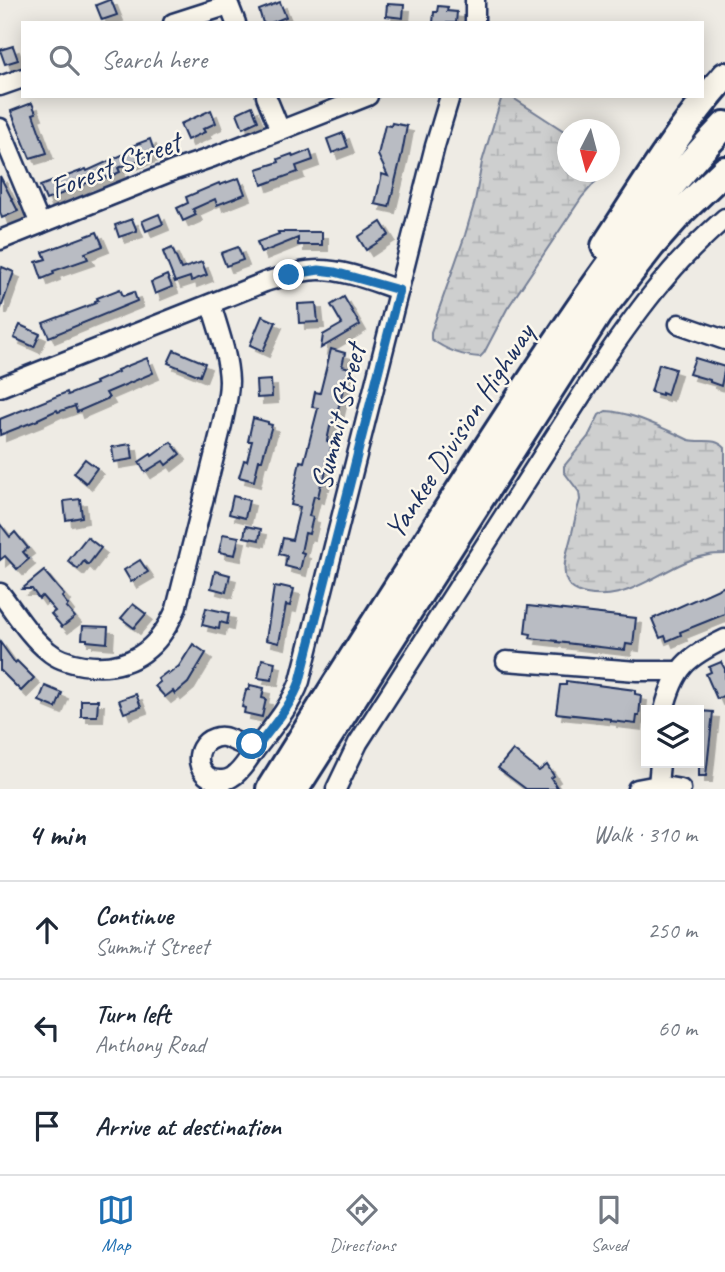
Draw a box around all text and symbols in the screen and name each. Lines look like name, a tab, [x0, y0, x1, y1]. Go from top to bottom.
search box	[21, 21, 704, 98]
icon: search	[45, 41, 83, 79]
text: Search here	[101, 43, 207, 76]
north arrow	[557, 119, 620, 182]
street label: Forest Street	[44, 121, 190, 207]
route end	[273, 259, 304, 290]
street label: Yankee Division Highway	[375, 314, 544, 546]
street label: Summit Street	[302, 336, 375, 494]
map controls	[641, 705, 704, 768]
button: layers	[641, 705, 704, 768]
route start	[236, 728, 267, 759]
text: 4 min	[28, 816, 85, 854]
text: Walk · 310 m	[593, 820, 697, 849]
text: Continue	[95, 899, 173, 932]
icon: ahead	[28, 911, 66, 949]
text: 250 m	[648, 916, 697, 945]
text: Summit Street	[95, 932, 209, 961]
text: Turn left	[95, 997, 170, 1030]
icon: left	[28, 1009, 66, 1047]
text: 60 m	[658, 1014, 697, 1043]
text: Anthony Road	[95, 1030, 205, 1059]
icon: arrive	[28, 1107, 66, 1145]
text: Arrive at destination	[95, 1110, 281, 1143]
tab: Map	[97, 1191, 135, 1257]
tab: Directions	[329, 1191, 396, 1257]
tab: Saved	[590, 1191, 628, 1257]

